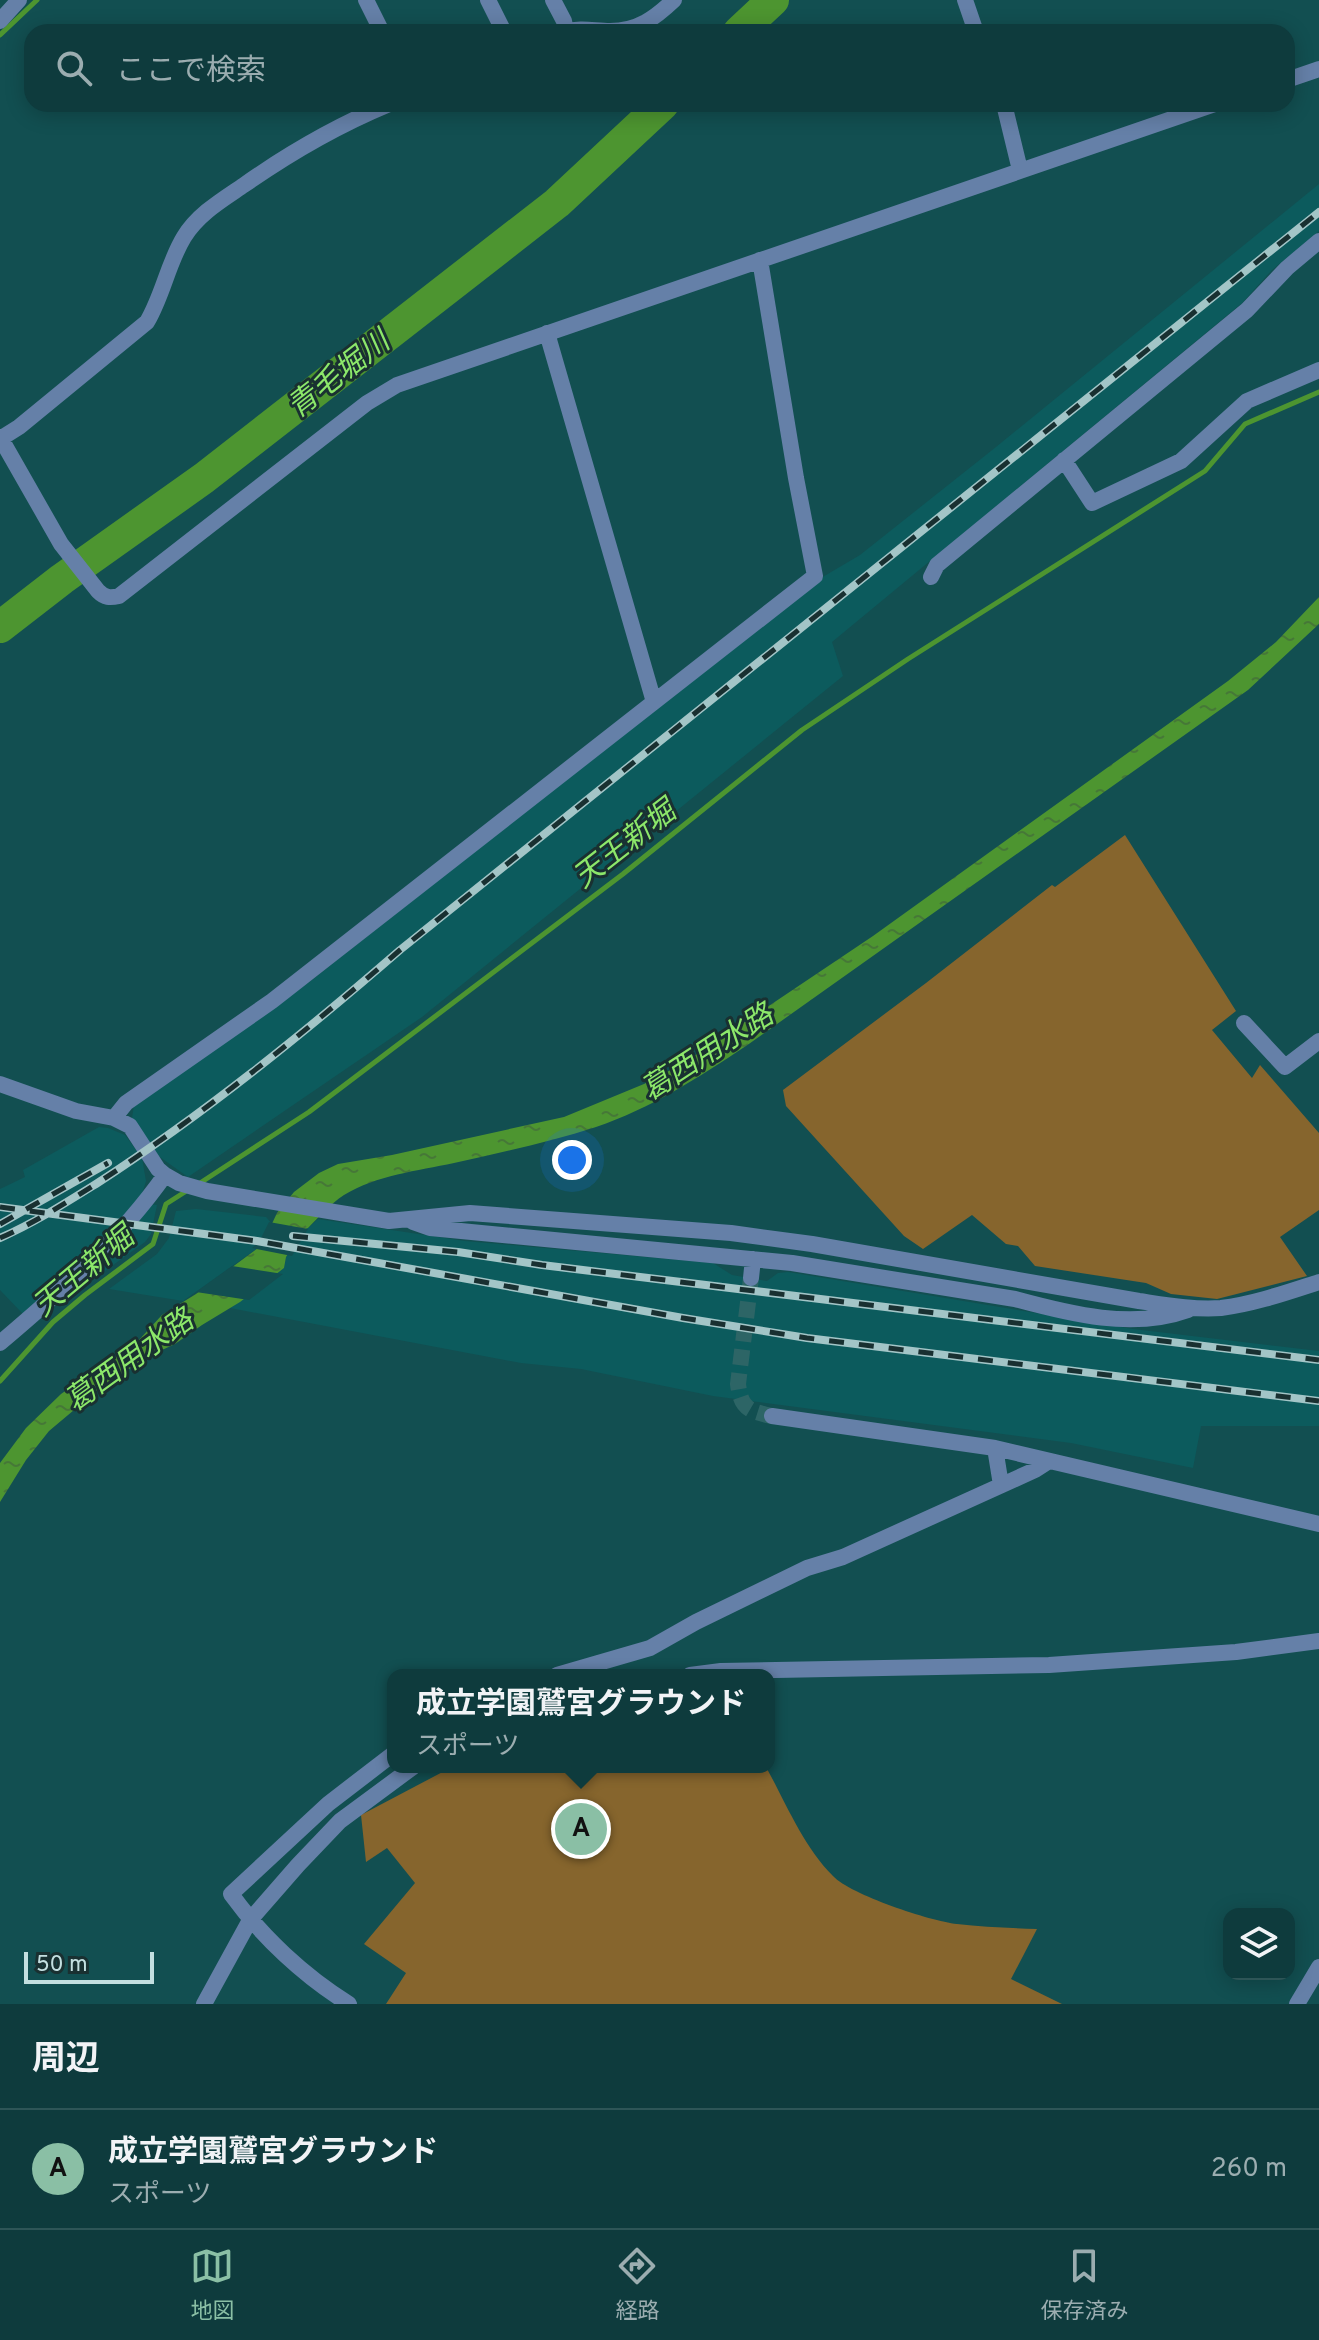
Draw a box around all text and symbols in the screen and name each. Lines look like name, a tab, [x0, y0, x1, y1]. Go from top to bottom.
search box	[24, 24, 1295, 112]
icon: search	[52, 46, 96, 90]
text: ここで検索	[116, 54, 266, 91]
water label: 青毛堀川	[281, 323, 401, 427]
water label: 天王新堀	[567, 792, 687, 897]
water label: 葛西用水路	[635, 996, 784, 1110]
your location	[552, 1140, 592, 1180]
water label: 天王新堀	[27, 1218, 146, 1326]
water label: 葛西用水路	[59, 1301, 204, 1421]
popup	[387, 1669, 775, 1773]
text: 成立学園鷲宮グラウンド	[416, 1687, 746, 1724]
text: スポーツ	[416, 1731, 519, 1764]
pin: A	[555, 1799, 607, 1859]
map controls	[1223, 1908, 1295, 1980]
button: layers	[1223, 1908, 1295, 1980]
scale bar	[24, 1948, 154, 1984]
text: 50 m	[36, 1952, 88, 1979]
text: 周辺	[32, 2039, 100, 2082]
text: 成立学園鷲宮グラウンド	[108, 2135, 438, 2172]
text: A	[49, 2153, 67, 2186]
text: 260 m	[1211, 2153, 1287, 2186]
text: スポーツ	[108, 2179, 211, 2212]
tab: 地図	[190, 2244, 235, 2326]
tab: 経路	[615, 2244, 660, 2326]
tab: 保存済み	[1040, 2244, 1129, 2326]

